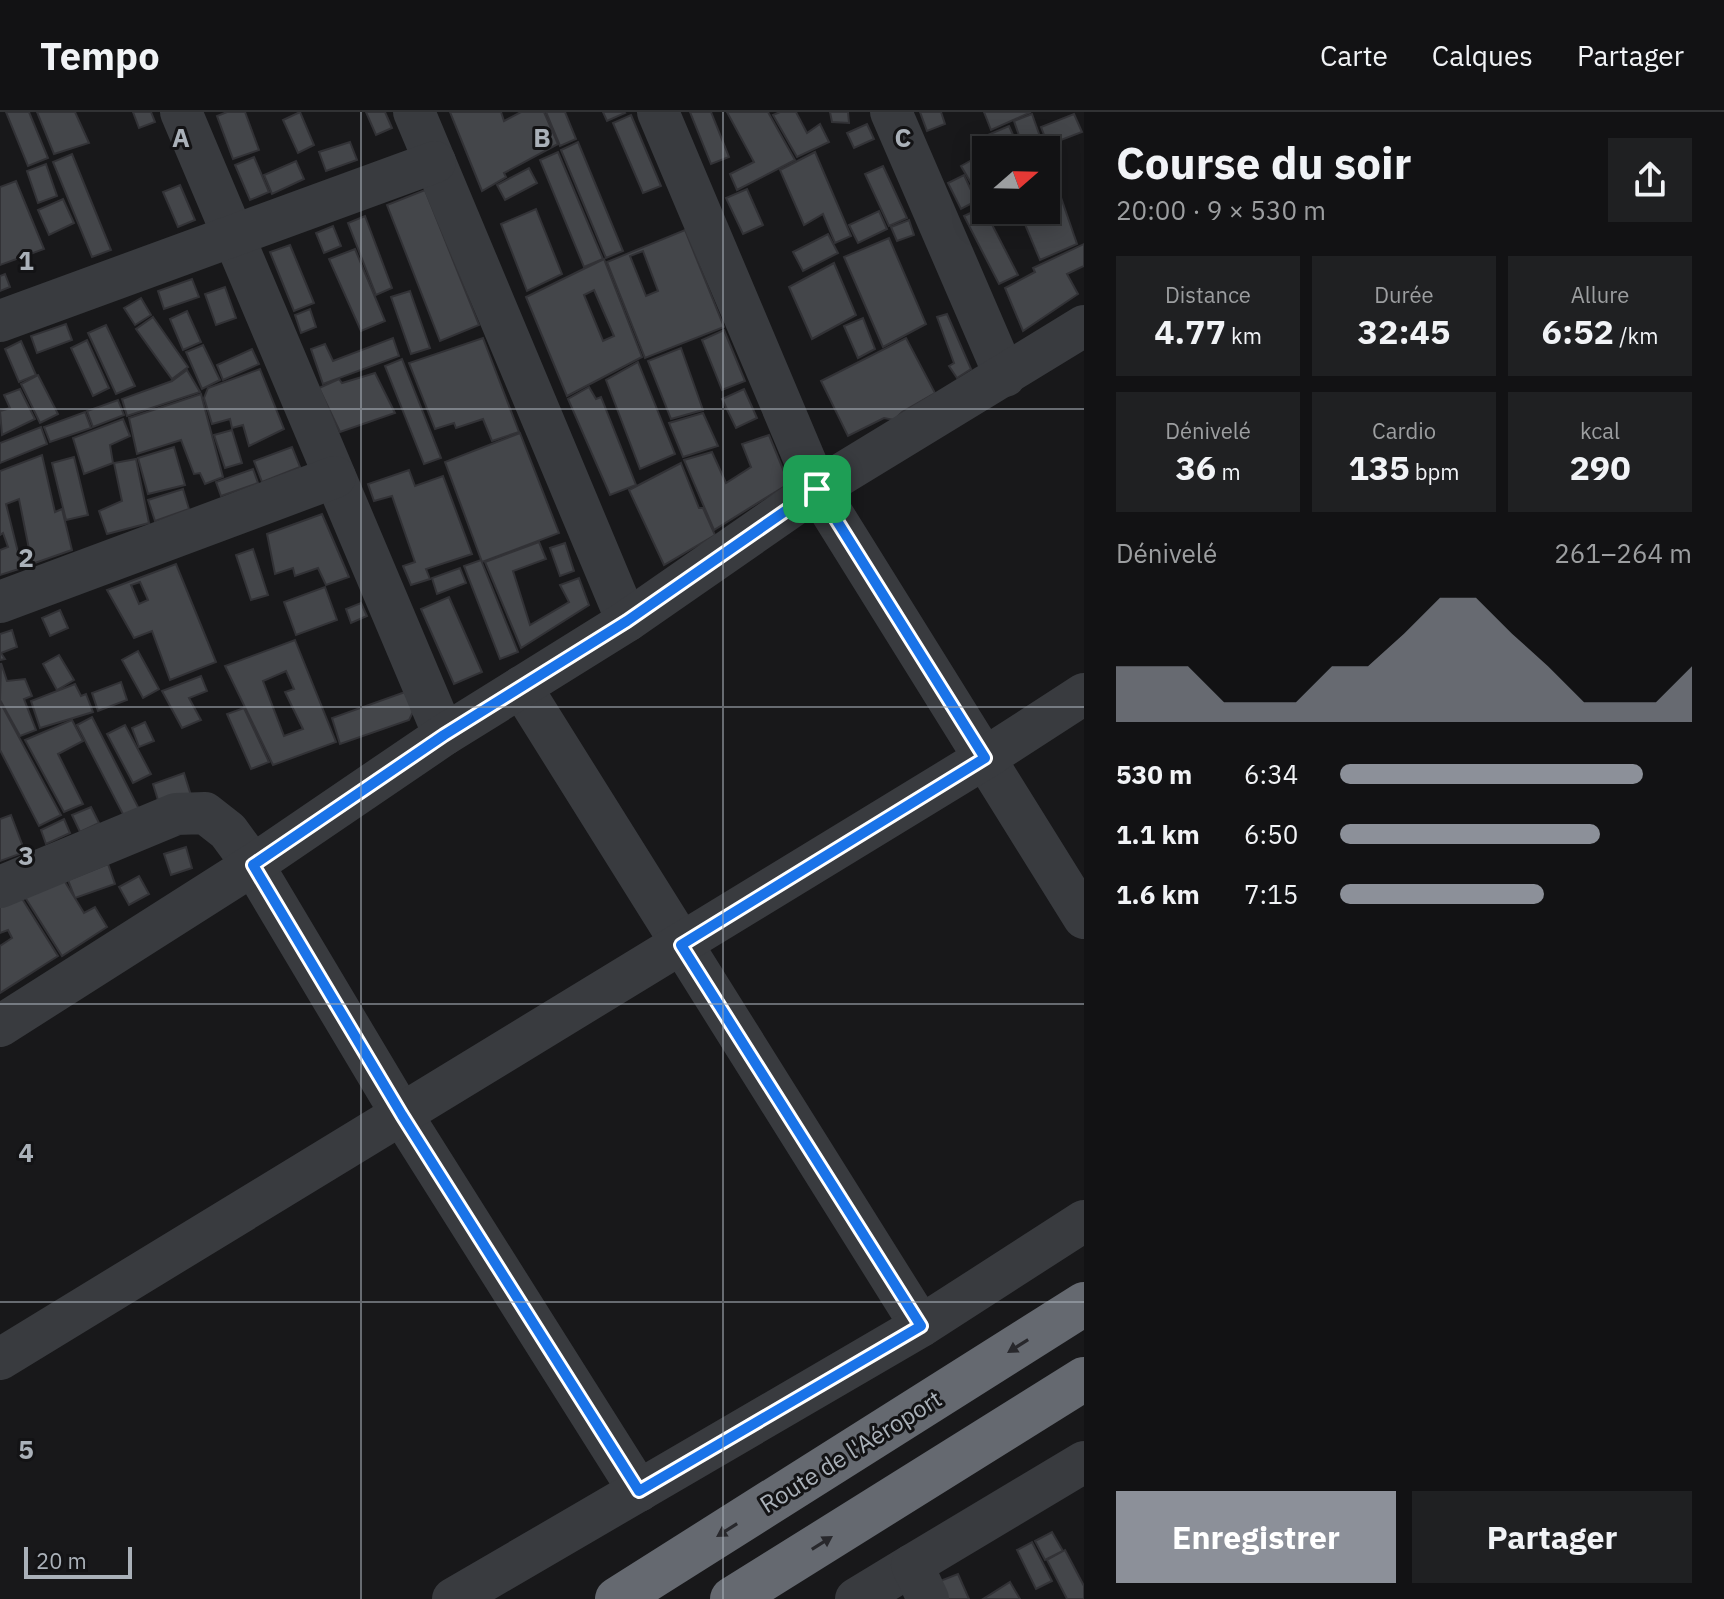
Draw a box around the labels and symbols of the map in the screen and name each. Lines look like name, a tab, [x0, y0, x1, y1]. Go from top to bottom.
text: A	[172, 120, 190, 154]
text: B	[533, 120, 551, 154]
text: C	[895, 120, 912, 154]
north arrow	[972, 136, 1060, 224]
text: 1	[18, 243, 34, 277]
pin	[783, 455, 851, 523]
text: 2	[18, 540, 34, 574]
text: 3	[18, 838, 34, 872]
text: 4	[18, 1135, 34, 1169]
one-way arrow	[1007, 1338, 1029, 1352]
street label: Route de l'Aéroport	[754, 1382, 947, 1520]
text: 5	[18, 1432, 34, 1466]
one-way arrow	[716, 1522, 738, 1536]
one-way arrow	[811, 1536, 833, 1550]
scale bar	[24, 1543, 132, 1579]

